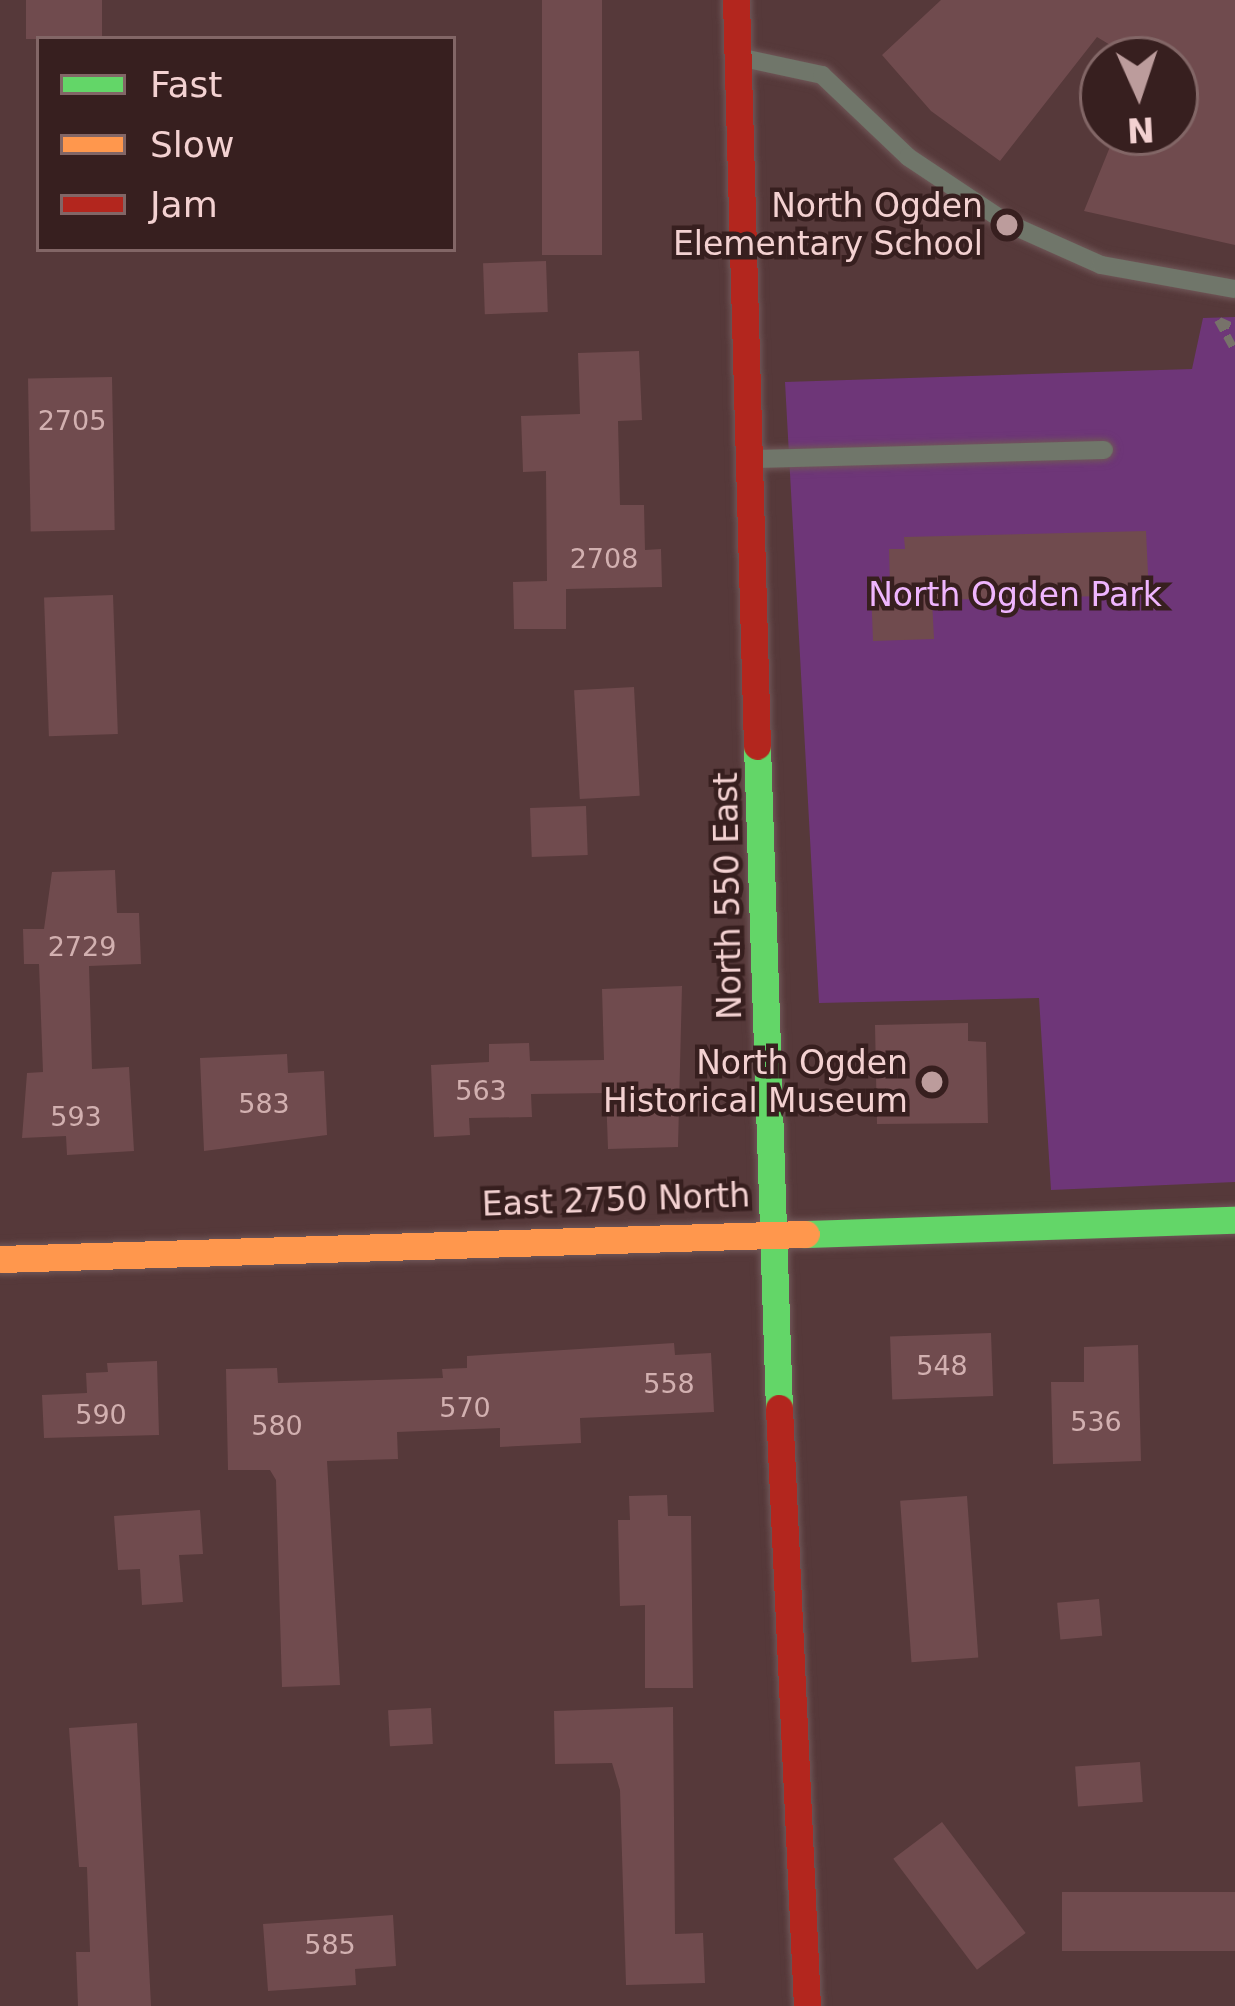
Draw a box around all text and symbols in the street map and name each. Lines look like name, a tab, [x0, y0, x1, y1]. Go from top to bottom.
legend	[36, 36, 456, 252]
north arrow	[1079, 36, 1199, 156]
text: Fast	[150, 64, 222, 105]
text: N	[1126, 109, 1156, 150]
text: Slow	[150, 124, 234, 165]
text: Jam	[150, 184, 218, 225]
place label: North Ogden Elementary School	[673, 186, 983, 264]
marker: North Ogden Elementary School	[994, 212, 1020, 238]
house number: 2705	[38, 405, 106, 437]
house number: 2708	[570, 543, 638, 575]
park label: North Ogden Park	[868, 575, 1162, 615]
street label: North 550 East	[706, 772, 750, 1020]
house number: 2729	[48, 931, 116, 963]
place label: North Ogden Historical Museum	[603, 1043, 908, 1121]
marker: North Ogden Historical Museum	[919, 1069, 945, 1095]
house number: 563	[455, 1075, 507, 1107]
house number: 583	[238, 1088, 290, 1120]
house number: 593	[50, 1101, 102, 1133]
street label: East 2750 North	[481, 1176, 751, 1224]
house number: 548	[916, 1350, 968, 1382]
house number: 558	[643, 1368, 695, 1400]
house number: 570	[439, 1392, 491, 1424]
house number: 590	[75, 1399, 127, 1431]
house number: 536	[1070, 1406, 1122, 1438]
house number: 580	[251, 1410, 303, 1442]
house number: 585	[304, 1929, 356, 1961]

